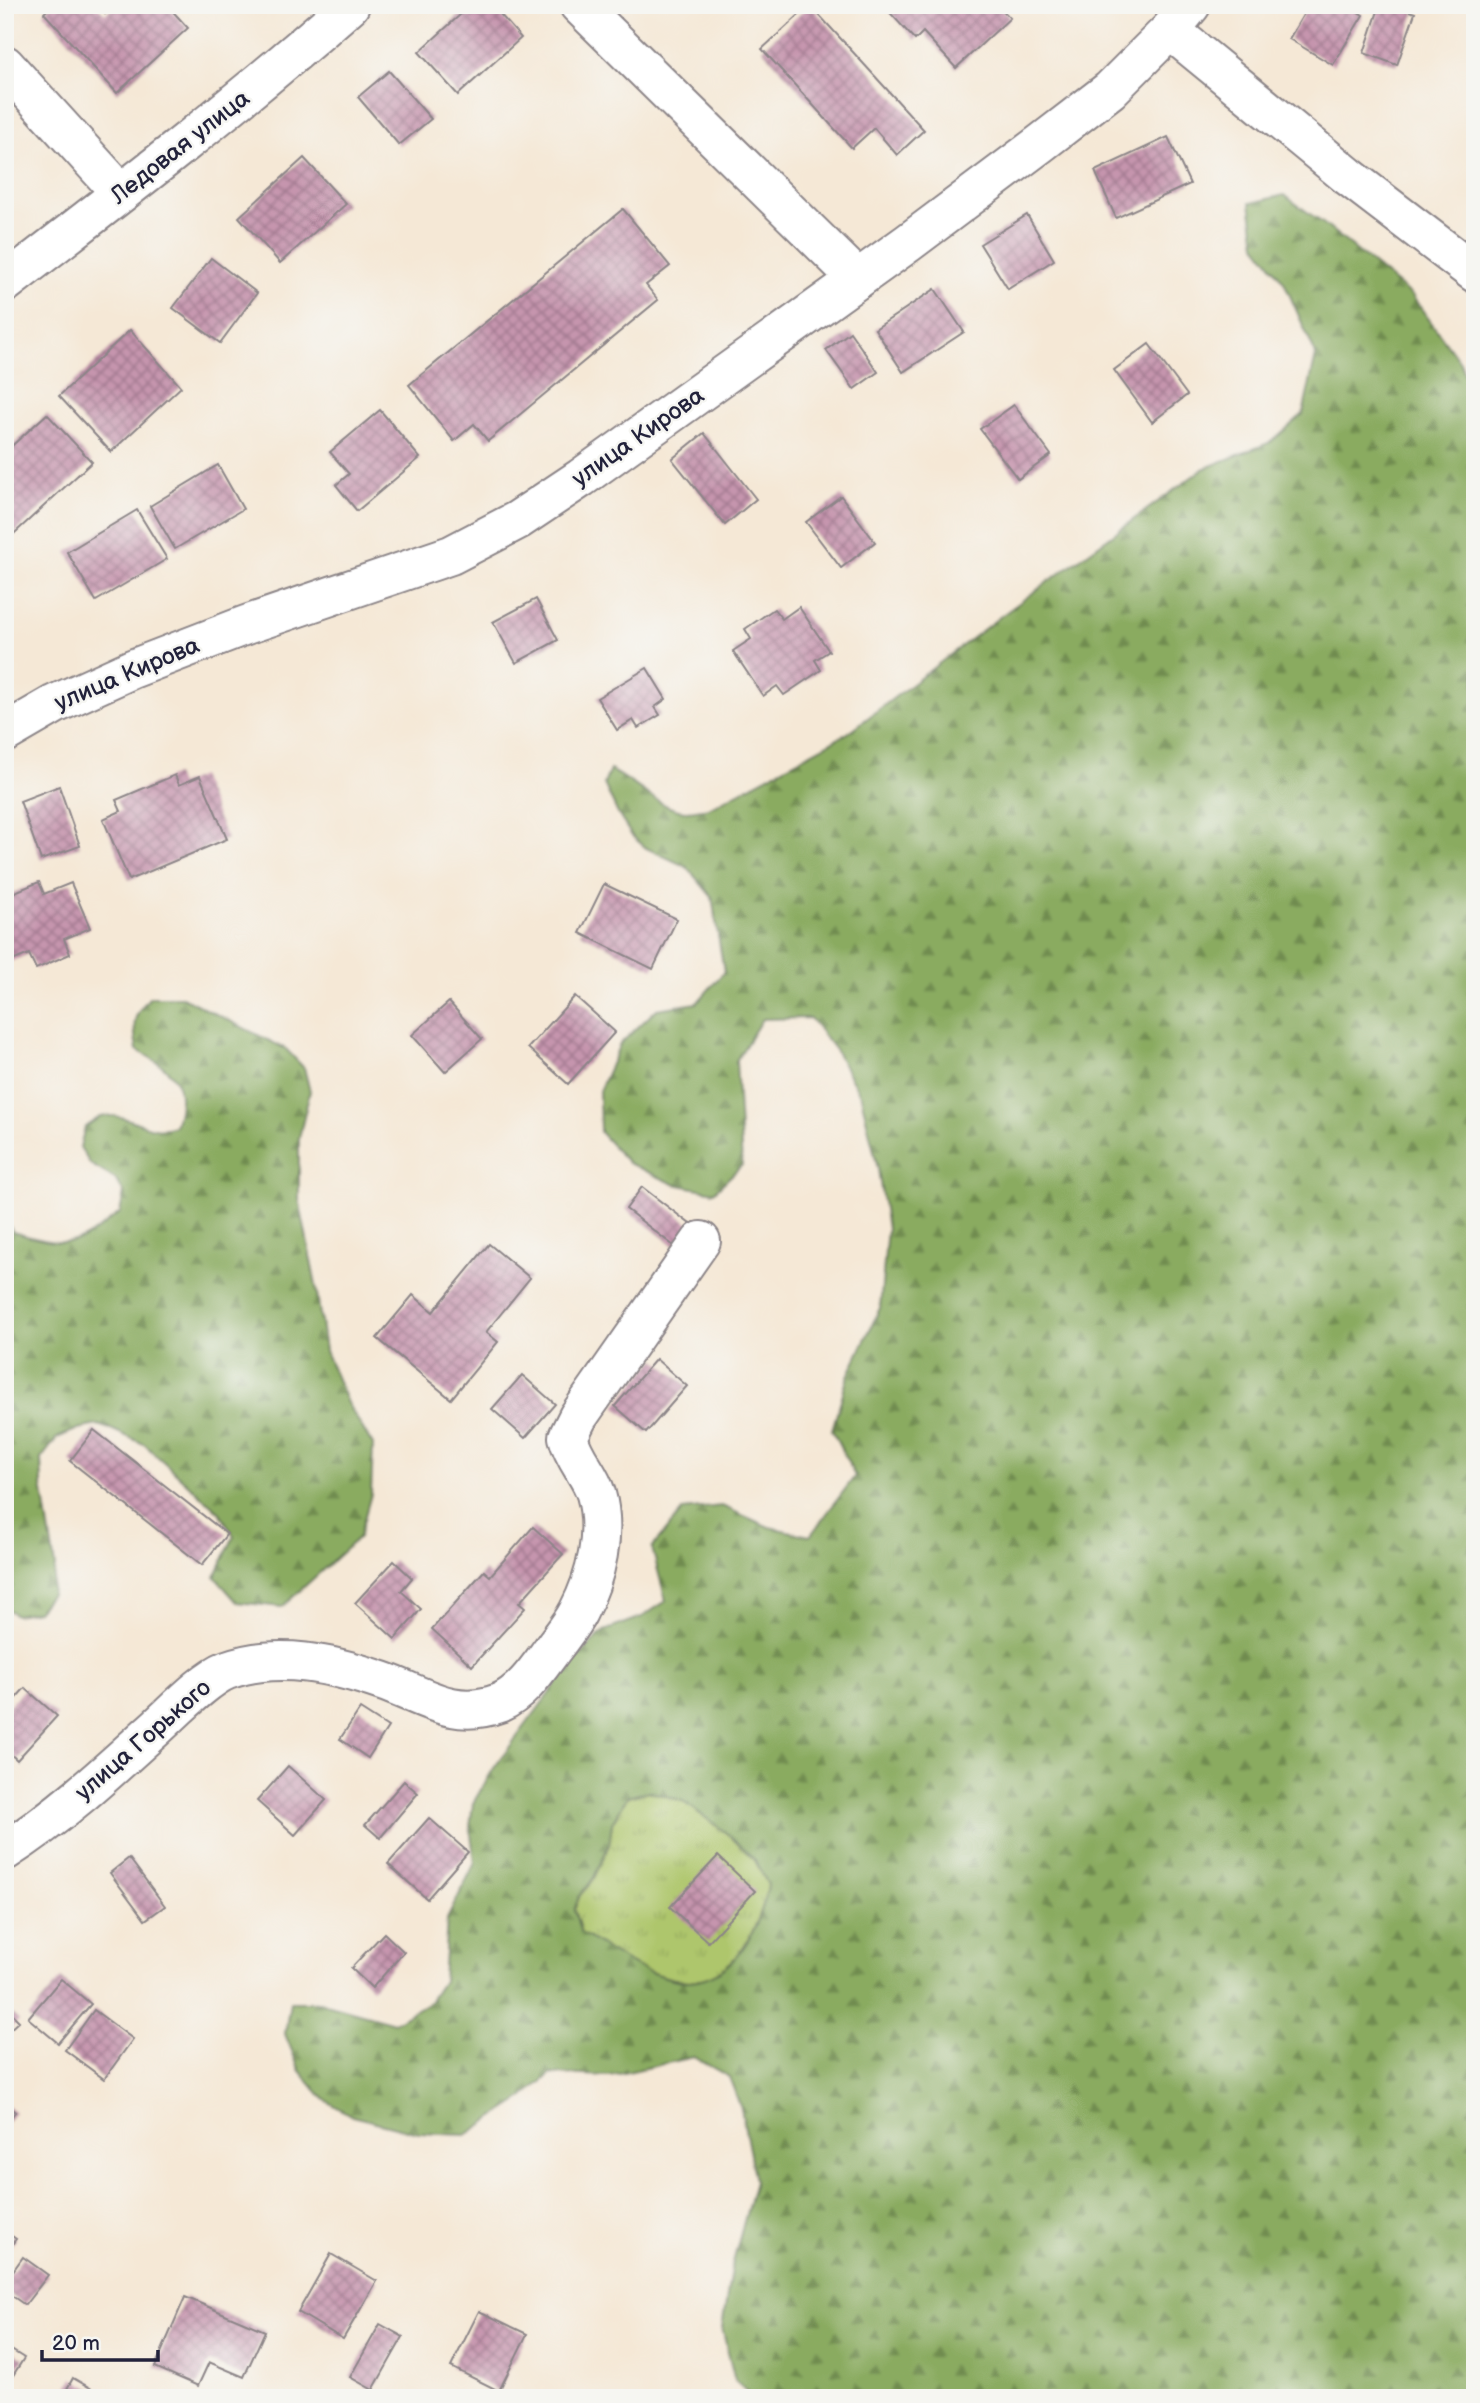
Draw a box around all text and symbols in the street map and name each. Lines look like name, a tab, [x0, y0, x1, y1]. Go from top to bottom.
street label: Ледовая улица	[104, 84, 255, 211]
street label: улица Кирова	[566, 381, 710, 493]
street label: улица Кирова	[50, 630, 204, 718]
street label: улица Горького	[69, 1673, 217, 1807]
scale bar	[42, 2319, 158, 2363]
text: 20 m	[52, 2331, 100, 2356]

